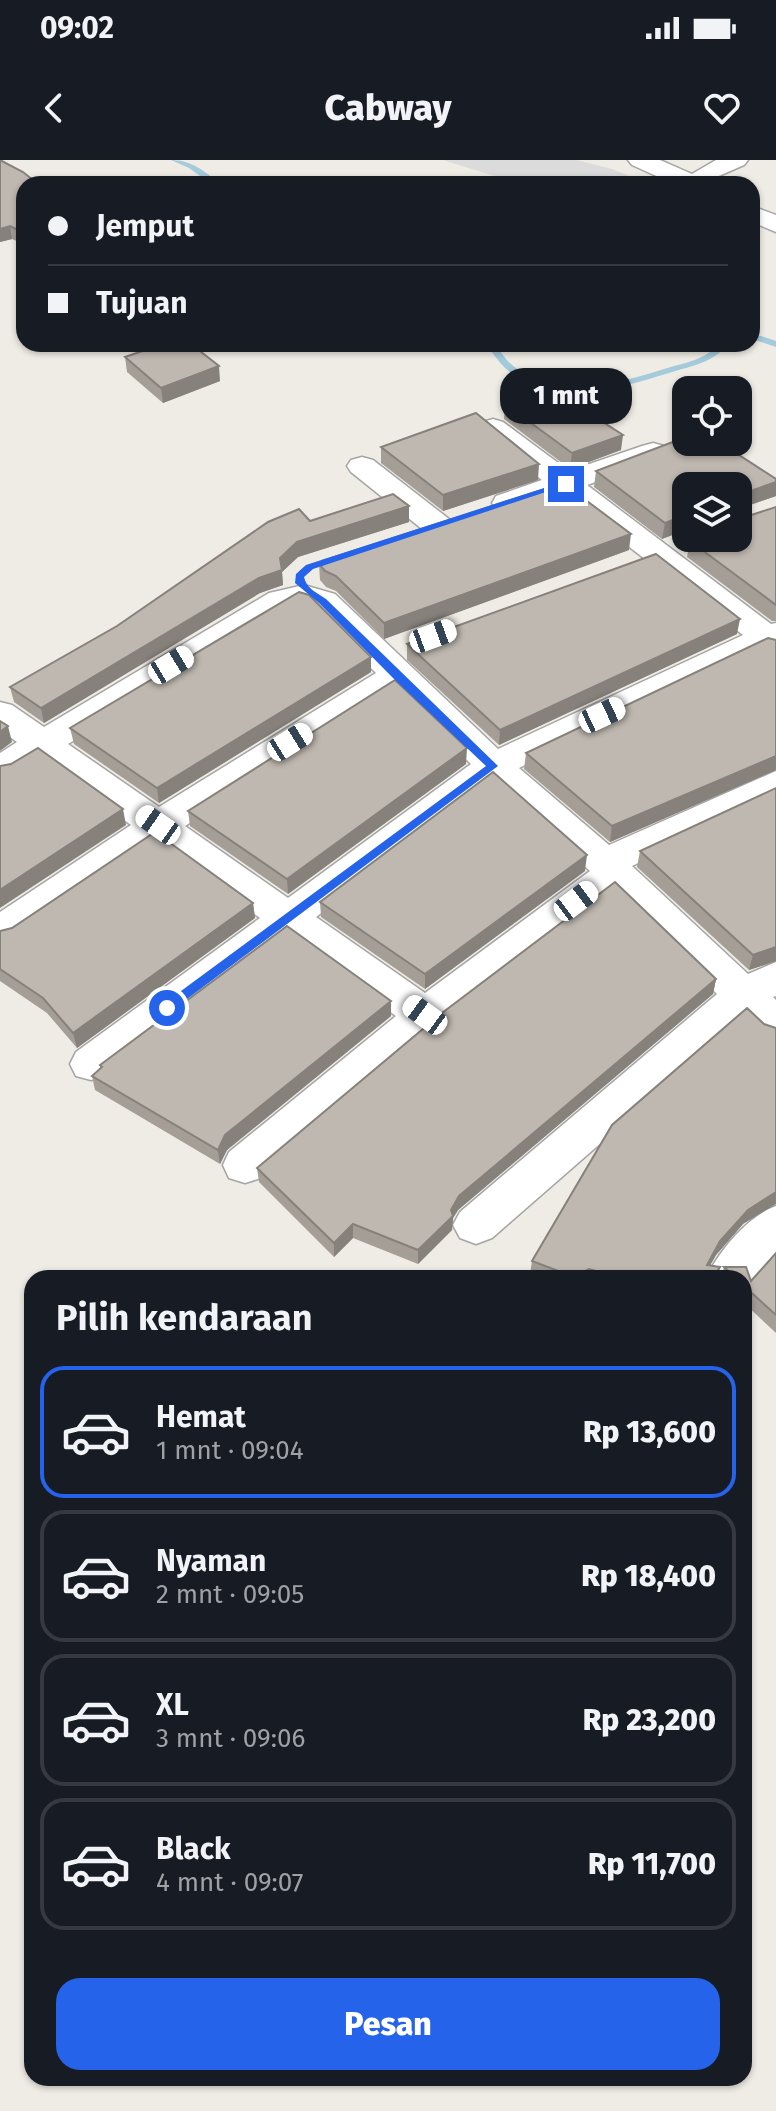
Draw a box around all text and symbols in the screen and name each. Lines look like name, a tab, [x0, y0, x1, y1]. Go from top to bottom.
text: 09:02	[40, 10, 114, 46]
icon: back	[32, 86, 76, 130]
text: Cabway	[325, 86, 451, 130]
icon: heart	[700, 86, 744, 130]
text: Jemput	[96, 208, 194, 244]
text: Tujuan	[96, 285, 188, 321]
callout: 1 mnt	[500, 368, 632, 424]
map controls	[672, 376, 752, 552]
button: locate	[672, 376, 752, 456]
text: 1 mnt	[533, 380, 599, 411]
route end	[548, 466, 584, 502]
button: layers	[672, 472, 752, 552]
car	[406, 617, 460, 655]
car	[144, 642, 198, 688]
car	[575, 694, 629, 736]
car	[263, 719, 317, 765]
car	[131, 801, 185, 849]
car	[550, 877, 602, 925]
route start	[149, 990, 185, 1026]
car	[399, 991, 451, 1039]
text: Pilih kendaraan	[56, 1296, 313, 1340]
icon: car	[60, 1396, 132, 1468]
text: Hemat	[156, 1399, 246, 1435]
text: Rp 13,600	[583, 1414, 716, 1450]
text: 1 mnt · 09:04	[156, 1435, 304, 1466]
icon: car	[60, 1540, 132, 1612]
text: Nyaman	[156, 1543, 266, 1579]
text: Rp 18,400	[581, 1558, 716, 1594]
text: 2 mnt · 09:05	[156, 1579, 304, 1610]
icon: car	[60, 1684, 132, 1756]
text: XL	[156, 1687, 189, 1723]
text: Rp 23,200	[583, 1702, 716, 1738]
text: 3 mnt · 09:06	[156, 1723, 305, 1754]
icon: car	[60, 1828, 132, 1900]
text: Black	[156, 1831, 231, 1867]
text: Rp 11,700	[588, 1846, 716, 1882]
text: 4 mnt · 09:07	[156, 1867, 303, 1898]
button: Pesan	[56, 1978, 720, 2070]

